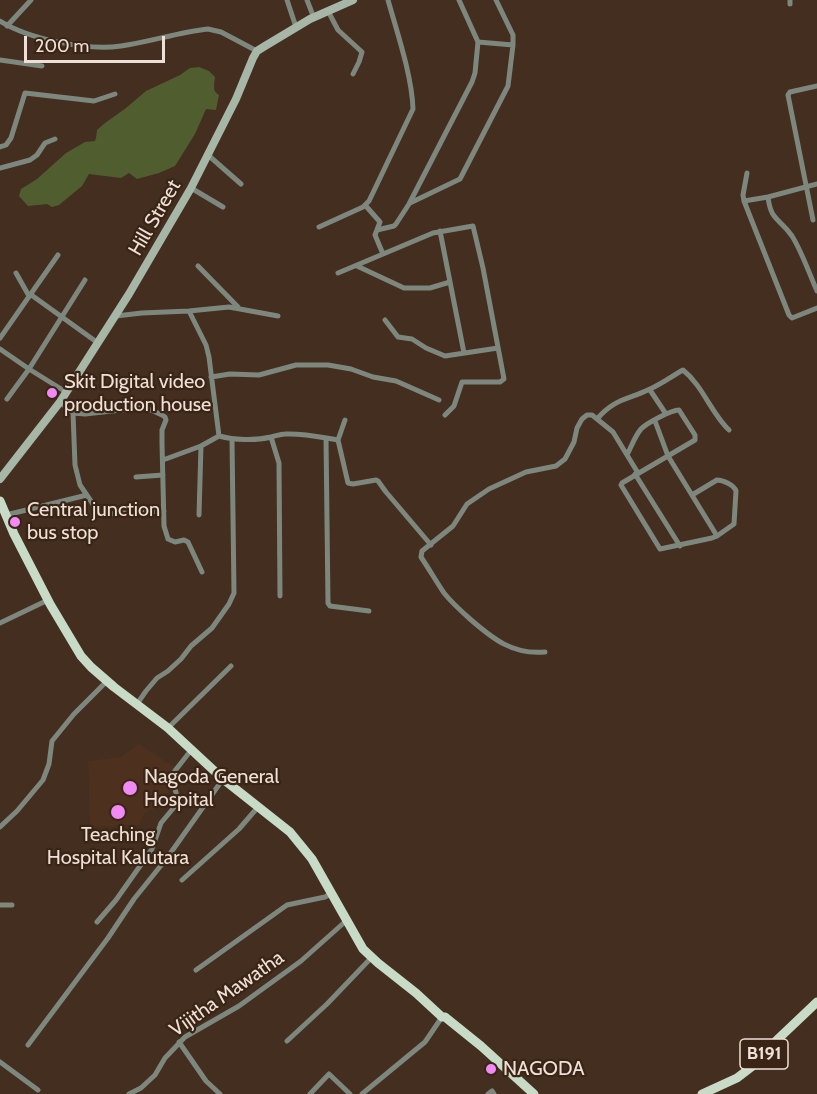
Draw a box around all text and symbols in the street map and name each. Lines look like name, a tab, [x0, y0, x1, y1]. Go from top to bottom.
scale bar	[27, 24, 168, 62]
text: 200 m	[35, 35, 89, 57]
street label: Hill Street	[124, 176, 186, 260]
place label: Skit Digital video production house	[64, 370, 211, 417]
marker: Skit Digital video production house	[45, 386, 59, 400]
place label: Central junction bus stop	[27, 498, 160, 545]
marker: Central junction bus stop	[8, 515, 22, 529]
place label: Nagoda General Hospital	[144, 765, 279, 812]
marker: Nagoda General Hospital	[121, 779, 139, 797]
marker: Teaching Hospital Kalutara	[109, 803, 127, 821]
place label: Teaching Hospital Kalutara	[47, 823, 189, 870]
street label: Vijitha Mawatha	[165, 946, 289, 1042]
road number: B191	[740, 1039, 788, 1069]
place label: NAGODA	[503, 1057, 585, 1081]
marker: NAGODA	[484, 1062, 498, 1076]

